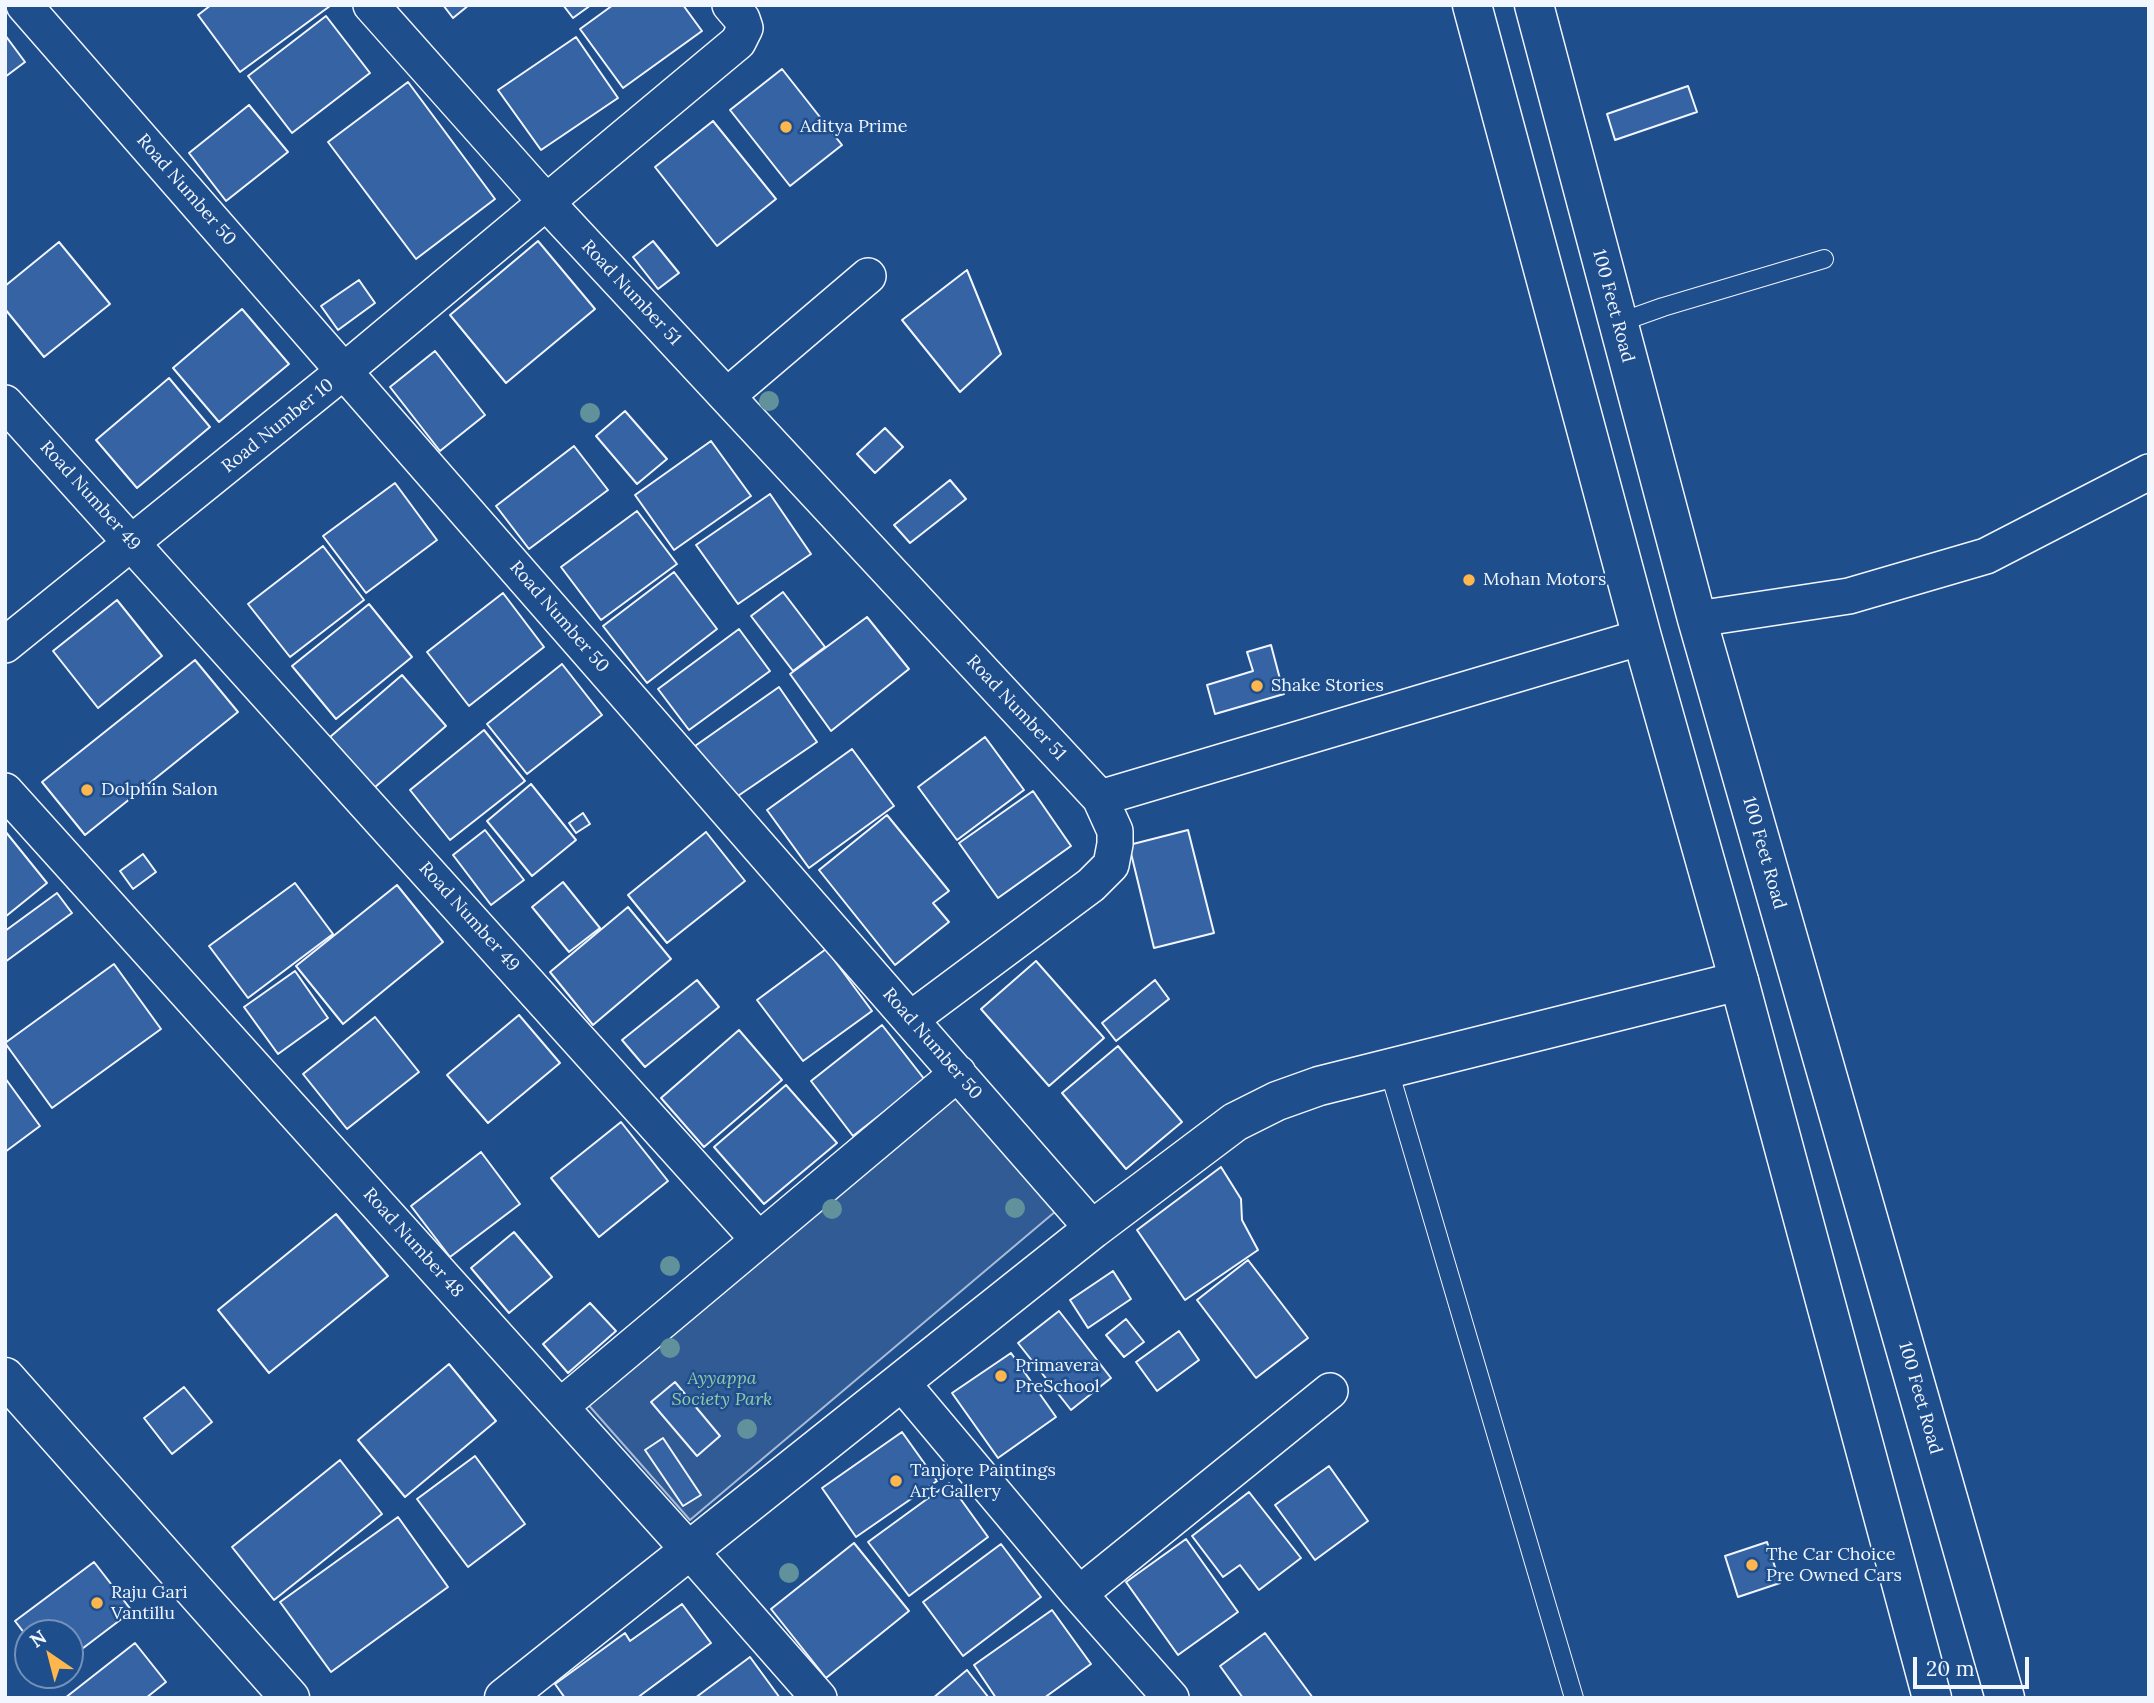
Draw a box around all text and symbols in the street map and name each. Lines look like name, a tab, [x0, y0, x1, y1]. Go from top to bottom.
place label: Aditya Prime	[800, 116, 908, 138]
marker: Aditya Prime	[778, 119, 794, 135]
street label: Road Number 50	[132, 130, 240, 250]
street label: Road Number 51	[577, 236, 685, 350]
street label: 100 Feet Road	[1588, 247, 1638, 365]
street label: Road Number 10	[218, 374, 338, 478]
street label: Road Number 49	[35, 437, 145, 555]
street label: Road Number 50	[505, 557, 613, 677]
place label: Mohan Motors	[1483, 569, 1606, 591]
marker: Mohan Motors	[1461, 572, 1477, 588]
street label: Road Number 51	[962, 651, 1070, 765]
place label: Shake Stories	[1271, 675, 1384, 697]
marker: Shake Stories	[1249, 678, 1265, 694]
place label: Dolphin Salon	[101, 779, 218, 801]
marker: Dolphin Salon	[79, 782, 95, 798]
street label: 100 Feet Road	[1738, 794, 1790, 912]
street label: Road Number 49	[414, 858, 524, 976]
street label: Road Number 50	[878, 984, 986, 1104]
street label: Road Number 48	[358, 1184, 468, 1302]
street label: 100 Feet Road	[1894, 1339, 1946, 1457]
place label: Primavera PreSchool	[1015, 1355, 1100, 1398]
park label: Ayyappa Society Park	[672, 1368, 772, 1410]
marker: Primavera PreSchool	[993, 1368, 1009, 1384]
place label: Tanjore Paintings Art Gallery	[910, 1460, 1056, 1502]
marker: Tanjore Paintings Art Gallery	[888, 1473, 904, 1489]
place label: The Car Choice Pre Owned Cars	[1766, 1544, 1902, 1586]
marker: The Car Choice Pre Owned Cars	[1744, 1557, 1760, 1573]
place label: Raju Gari Vantillu	[111, 1582, 188, 1624]
marker: Raju Gari Vantillu	[89, 1595, 105, 1611]
north arrow	[14, 1619, 84, 1689]
text: N	[25, 1624, 51, 1652]
scale bar	[1916, 1644, 2032, 1688]
text: 20 m	[1926, 1655, 1975, 1682]

